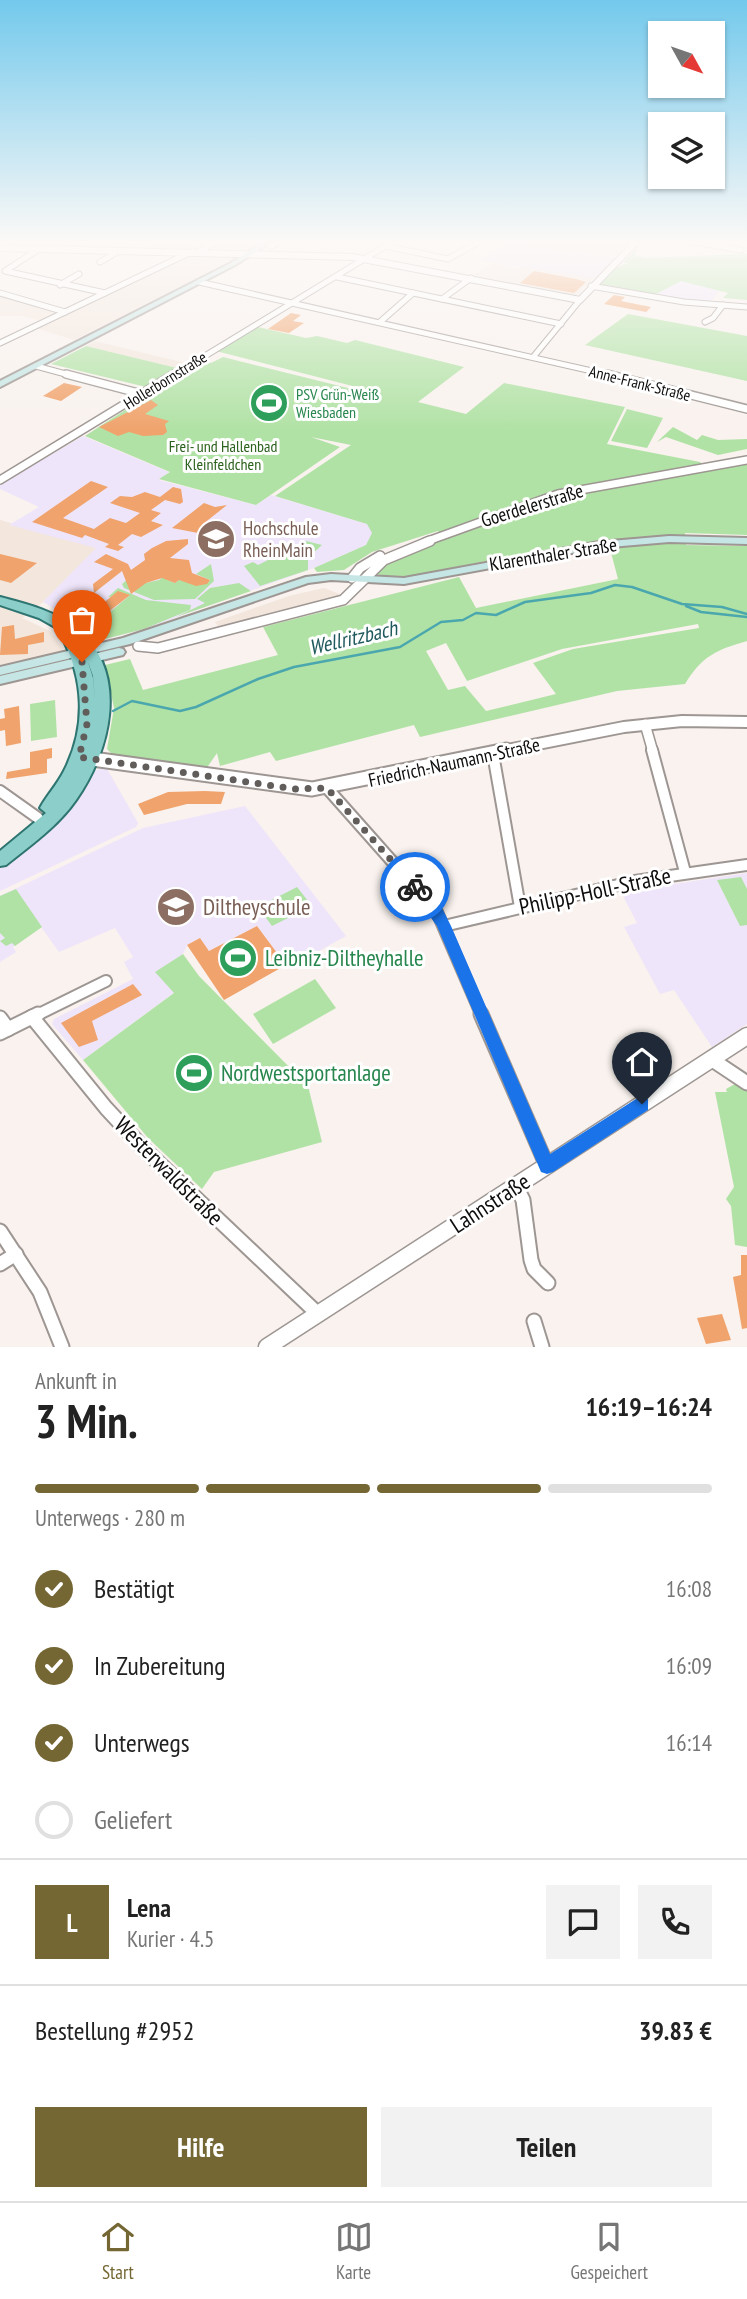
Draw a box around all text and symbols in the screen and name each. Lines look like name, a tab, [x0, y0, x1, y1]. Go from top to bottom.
north arrow	[648, 21, 724, 98]
map controls	[648, 21, 725, 189]
button: layers	[648, 112, 725, 189]
street label: Hollerbornstraße	[120, 347, 210, 413]
street label: Anne-Frank-Straße	[587, 361, 693, 405]
sports icon: PSV Grün-Weiß Wiesbaden	[248, 382, 290, 424]
place label: PSV Grün-Weiß Wiesbaden	[296, 384, 380, 422]
park label: Frei- und Hallenbad Kleinfeldchen	[169, 436, 277, 474]
street label: Goerdelerstraße	[478, 478, 586, 532]
place label: Hochschule RheinMain	[243, 516, 319, 562]
school or university icon: Hochschule RheinMain	[195, 518, 237, 560]
street label: Klarenthaler Straße	[488, 532, 619, 576]
pin	[52, 590, 112, 662]
icon: bag	[63, 601, 101, 639]
water label: Wellritzbach	[306, 614, 401, 661]
street label: Friedrich-Naumann-Straße	[366, 732, 542, 792]
courier	[380, 852, 450, 922]
street label: Philipp-Holl-Straße	[516, 860, 674, 921]
icon: bike	[396, 868, 434, 906]
school or university icon: Diltheyschule	[155, 886, 197, 928]
place label: Diltheyschule	[203, 892, 311, 921]
sports icon: Leibniz-Diltheyhalle	[217, 937, 259, 979]
place label: Leibniz-Diltheyhalle	[265, 943, 424, 972]
pin	[612, 1032, 672, 1104]
icon: home	[623, 1043, 661, 1081]
sports icon: Nordwestsportanlage	[173, 1052, 215, 1094]
place label: Nordwestsportanlage	[221, 1058, 391, 1087]
street label: Westerwaldstraße	[109, 1110, 230, 1231]
street label: Lahnstraße	[445, 1166, 535, 1239]
text: Ankunft in	[35, 1366, 117, 1395]
text: 16:19–16:24	[585, 1390, 712, 1423]
text: 3 Min.	[35, 1391, 138, 1451]
text: Unterwegs · 280 m	[35, 1503, 185, 1532]
icon: check	[35, 1570, 73, 1608]
text: Bestätigt	[94, 1572, 175, 1605]
text: 16:08	[666, 1574, 712, 1603]
icon: check	[35, 1647, 73, 1685]
text: In Zubereitung	[94, 1649, 225, 1682]
text: 16:09	[666, 1651, 712, 1680]
icon: check	[35, 1724, 73, 1762]
text: Unterwegs	[94, 1726, 189, 1759]
text: 16:14	[666, 1728, 712, 1757]
text: Geliefert	[94, 1803, 172, 1836]
button: chat	[546, 1885, 620, 1959]
button: phone	[638, 1885, 712, 1959]
text: Lena	[127, 1891, 171, 1924]
text: L	[66, 1906, 78, 1939]
text: Kurier · 4.5	[127, 1924, 214, 1953]
text: Bestellung #2952	[35, 2014, 195, 2047]
text: 39.83 €	[639, 2014, 712, 2047]
button: Hilfe	[35, 2107, 367, 2187]
button: Teilen	[381, 2107, 712, 2187]
tab: Start	[99, 2218, 137, 2284]
tab: Karte	[335, 2218, 373, 2284]
tab: Gespeichert	[570, 2218, 648, 2284]

